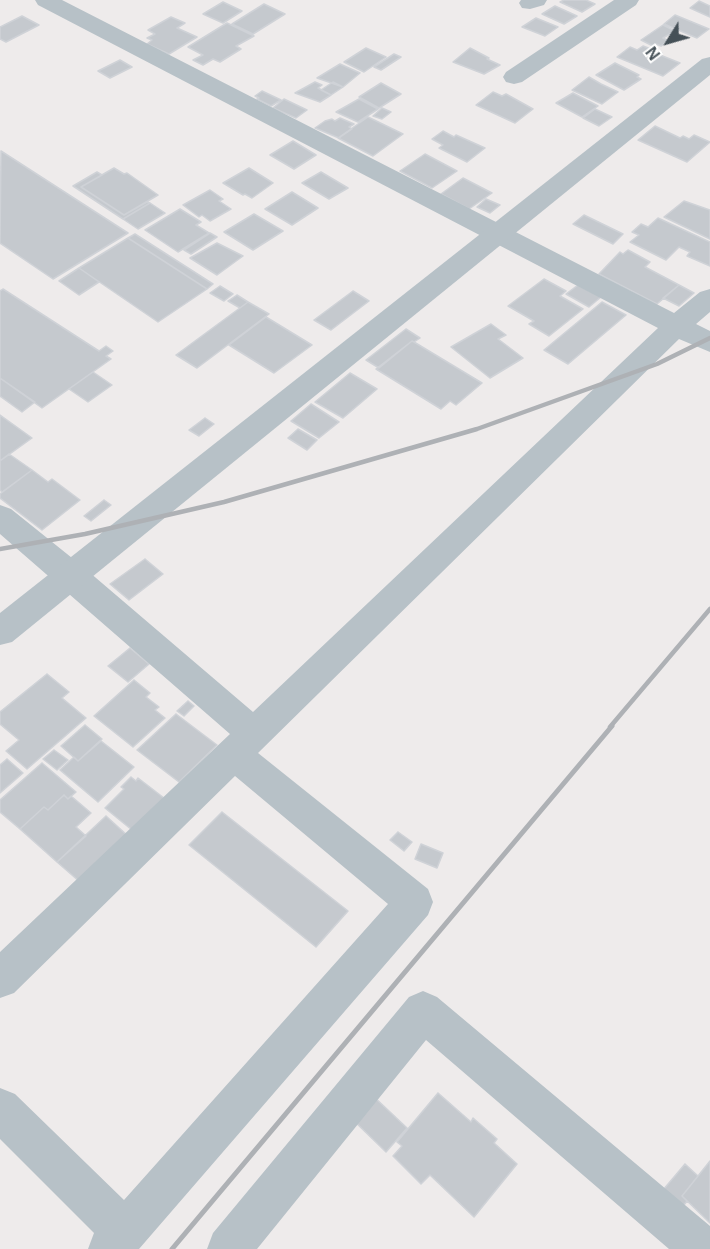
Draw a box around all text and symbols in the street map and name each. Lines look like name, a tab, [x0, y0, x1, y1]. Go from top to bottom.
north arrow	[638, 12, 698, 72]
text: N	[643, 43, 663, 63]

